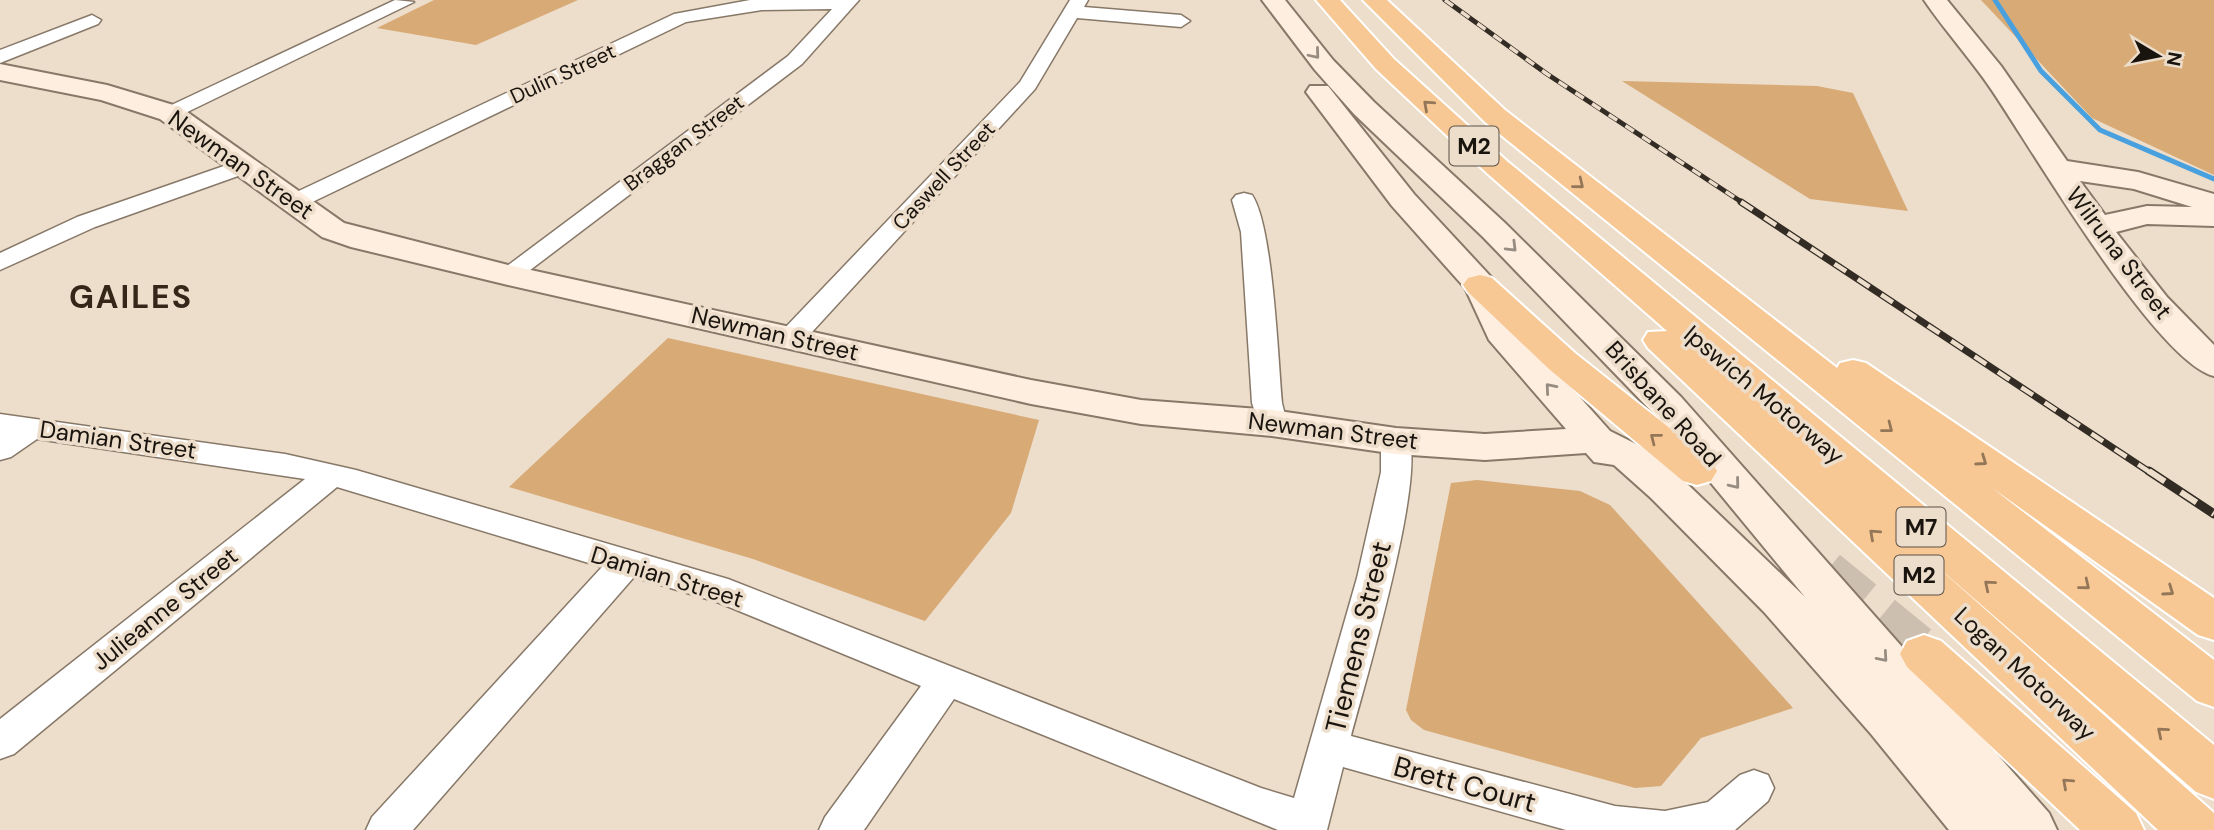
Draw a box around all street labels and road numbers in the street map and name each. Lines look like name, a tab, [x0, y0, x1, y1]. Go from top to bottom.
street label: Dulin Street	[506, 37, 620, 111]
street label: Braggan Street	[618, 89, 750, 197]
street label: Newman Street	[162, 103, 320, 226]
street label: Caswell Street	[886, 116, 1002, 236]
road number: M2	[1450, 127, 1498, 166]
street label: Wilruna Street	[2059, 180, 2179, 325]
street label: Newman Street	[688, 299, 862, 368]
street label: Ipswich Motorway	[1678, 318, 1851, 471]
street label: Brisbane Road	[1599, 334, 1728, 473]
street label: Newman Street	[1246, 405, 1420, 456]
street label: Damian Street	[38, 413, 198, 466]
road number: M7	[1896, 508, 1946, 547]
street label: Tiemens Street	[1317, 537, 1400, 737]
street label: Damian Street	[587, 539, 747, 614]
street label: Julieanne Street	[85, 540, 244, 677]
road number: M2	[1895, 555, 1944, 594]
street label: Logan Motorway	[1948, 600, 2103, 747]
street label: Brett Court	[1390, 748, 1540, 821]

